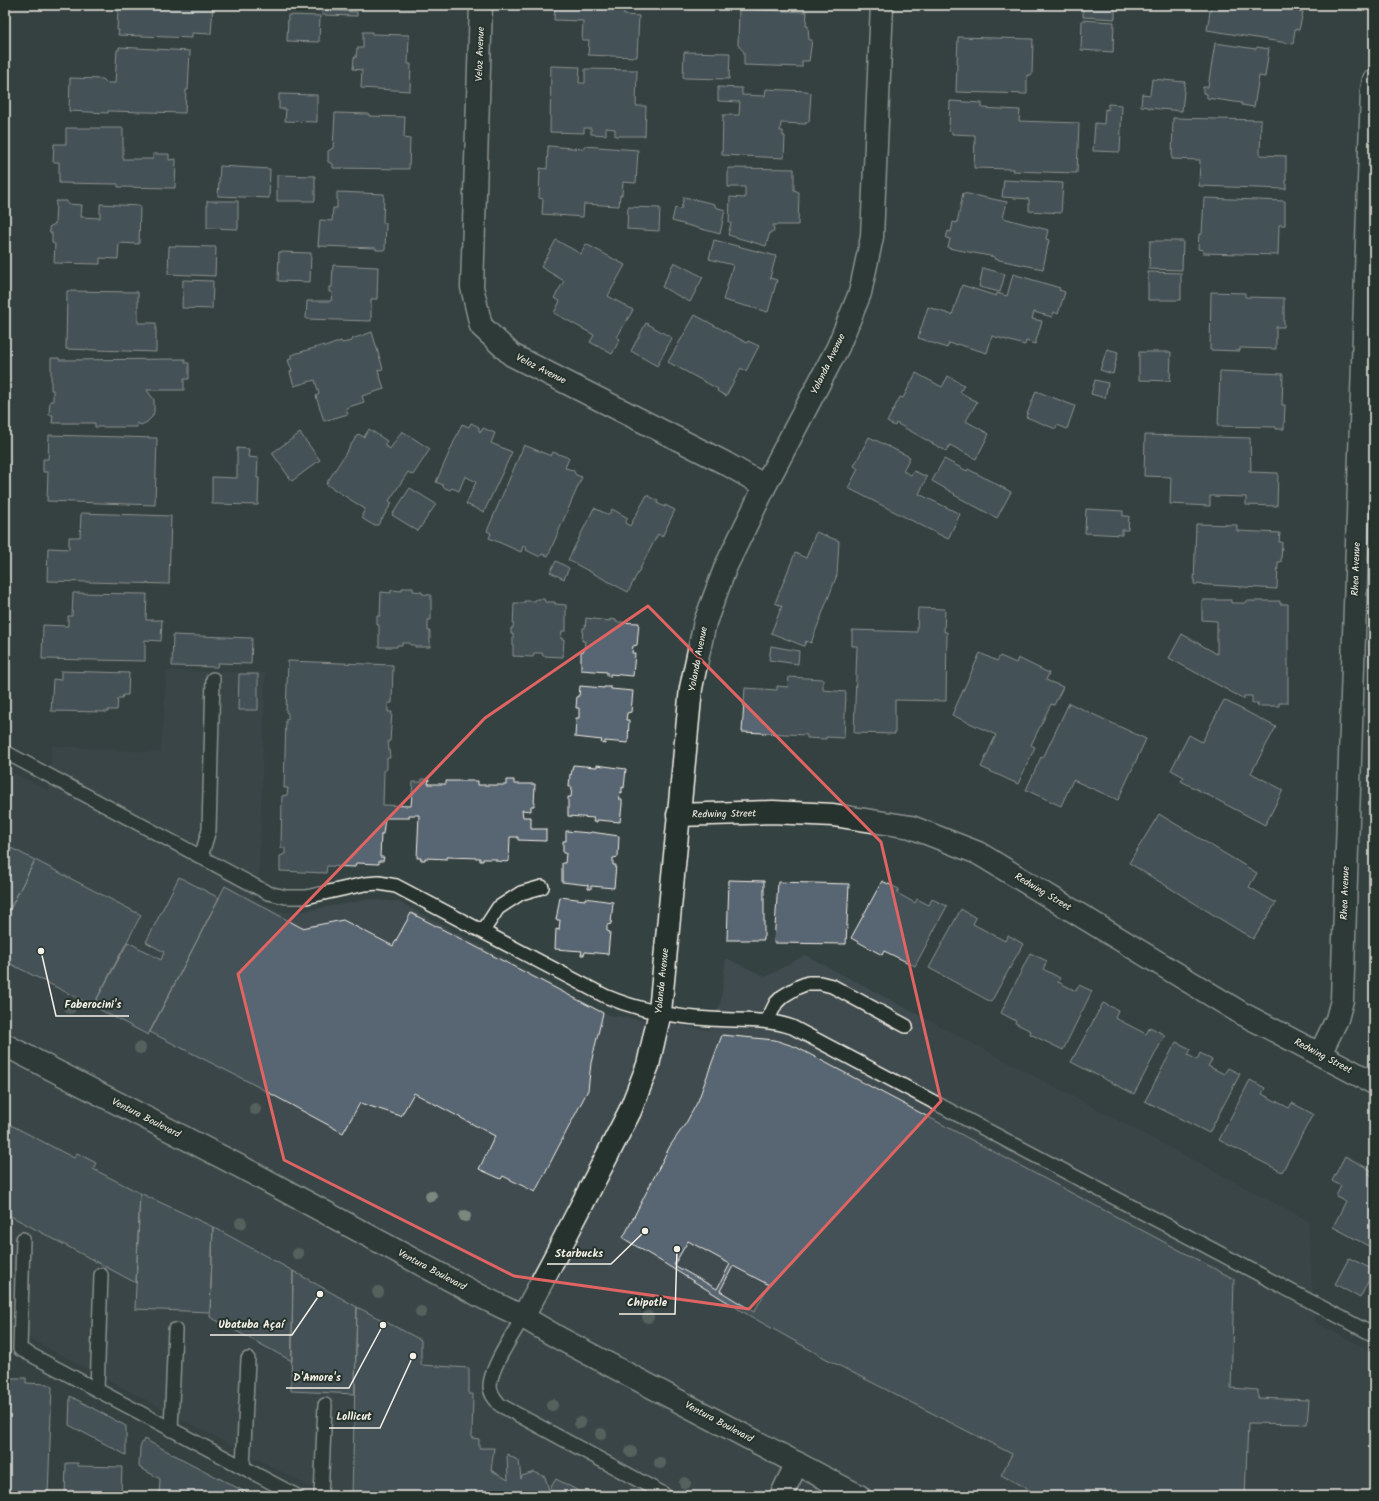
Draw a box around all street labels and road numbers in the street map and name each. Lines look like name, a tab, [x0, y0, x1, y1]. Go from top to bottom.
street label: Veloz Avenue	[471, 26, 489, 82]
street label: Yolanda Avenue	[806, 330, 850, 397]
street label: Veloz Avenue	[513, 349, 569, 389]
street label: Rhea Avenue	[1347, 541, 1365, 596]
street label: Yolanda Avenue	[684, 625, 712, 693]
street label: Redwing Street	[692, 805, 756, 823]
street label: Rhea Avenue	[1336, 865, 1354, 920]
street label: Redwing Street	[1011, 869, 1075, 915]
street label: Yolanda Avenue	[651, 947, 673, 1015]
street label: Redwing Street	[1291, 1034, 1355, 1078]
street label: Ventura Boulevard	[109, 1094, 184, 1143]
street label: Ventura Boulevard	[395, 1245, 470, 1295]
street label: Ventura Boulevard	[682, 1397, 757, 1447]

